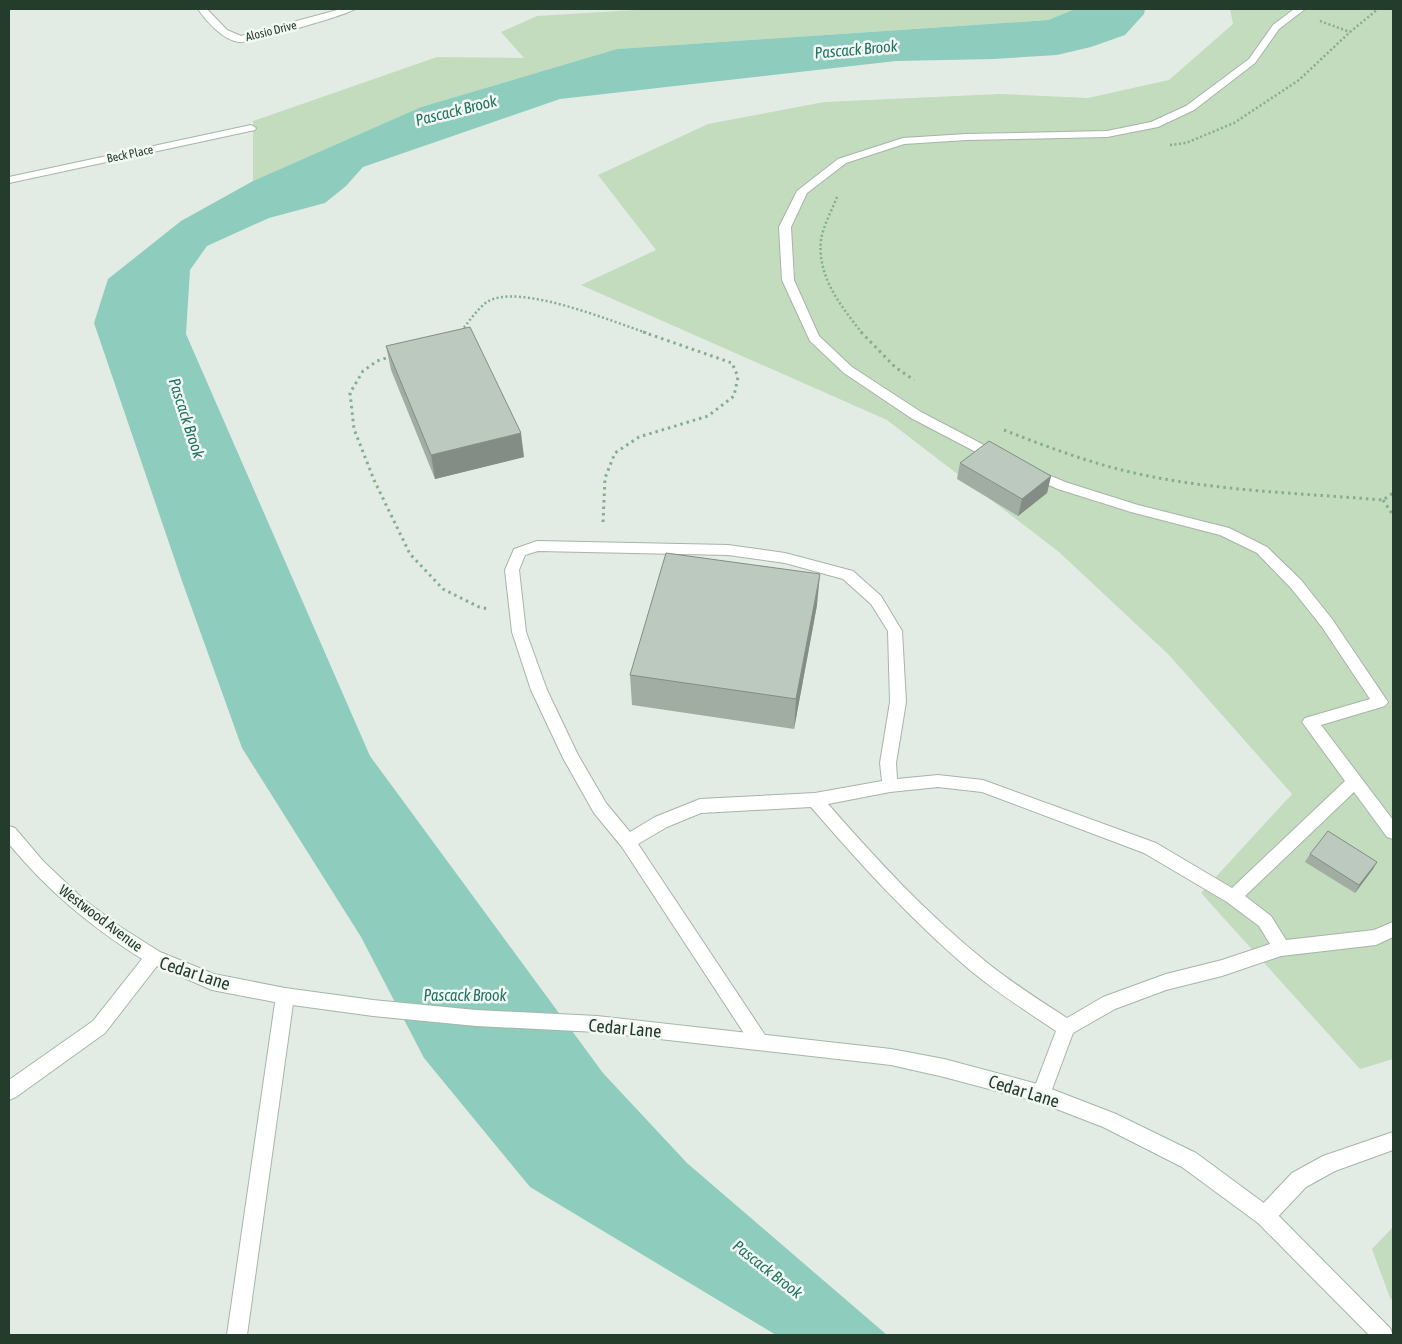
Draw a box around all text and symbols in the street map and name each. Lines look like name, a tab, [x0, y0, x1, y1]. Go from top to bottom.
street label: Alosio Drive	[244, 18, 298, 44]
water label: Pascack Brook	[814, 36, 899, 62]
water label: Pascack Brook	[413, 91, 499, 129]
street label: Beck Place	[106, 142, 154, 166]
water label: Pascack Brook	[166, 376, 209, 461]
street label: Westwood Avenue	[56, 881, 146, 955]
street label: Cedar Lane	[157, 952, 233, 994]
water label: Pascack Brook	[423, 986, 508, 1004]
street label: Cedar Lane	[588, 1014, 662, 1042]
street label: Cedar Lane	[986, 1070, 1062, 1112]
water label: Pascack Brook	[730, 1236, 807, 1302]

